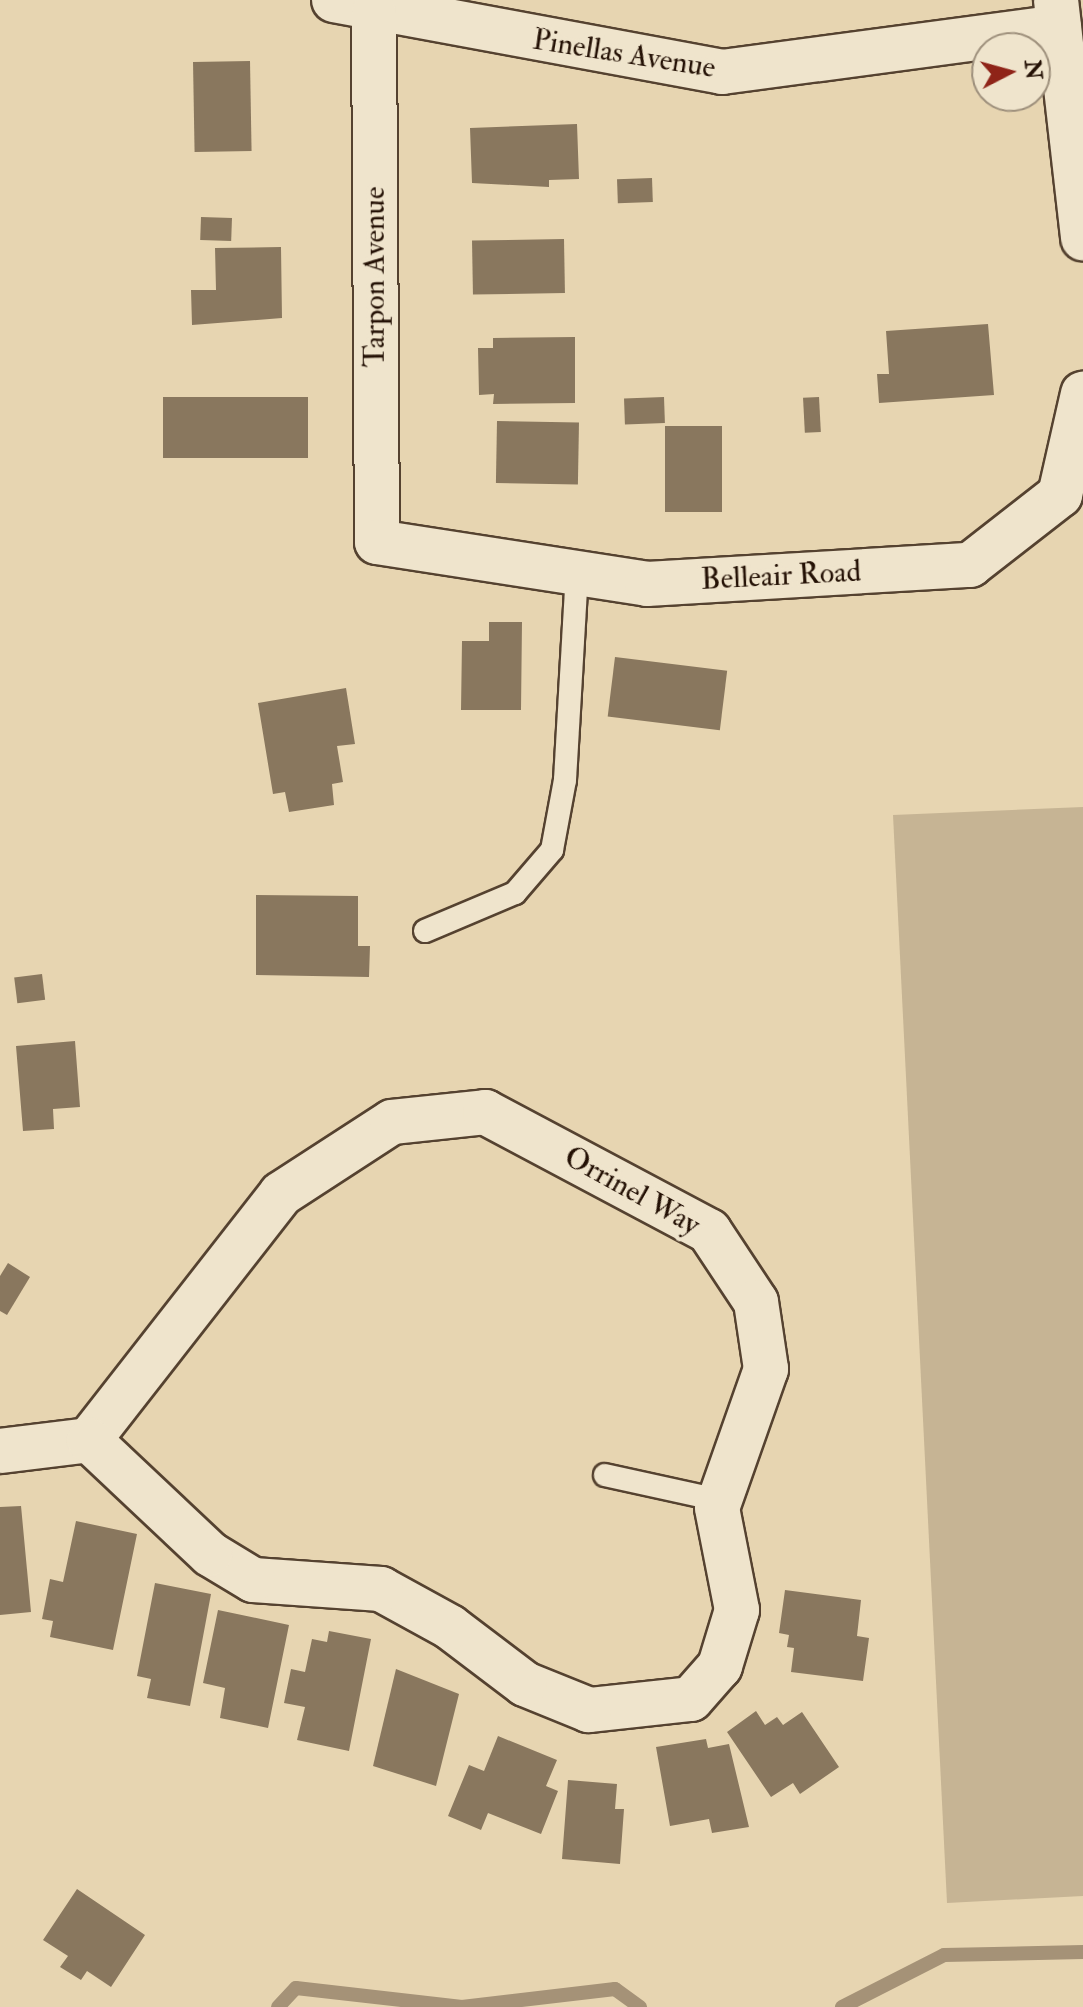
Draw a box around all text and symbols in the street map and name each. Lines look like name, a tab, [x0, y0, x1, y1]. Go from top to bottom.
street label: Pinellas Avenue	[530, 22, 718, 86]
north arrow	[971, 32, 1051, 112]
text: N	[1018, 58, 1048, 81]
street label: Tarpon Avenue	[357, 187, 393, 367]
street label: Belleair Road	[700, 554, 862, 598]
street label: Orrinel Way	[558, 1139, 706, 1243]

